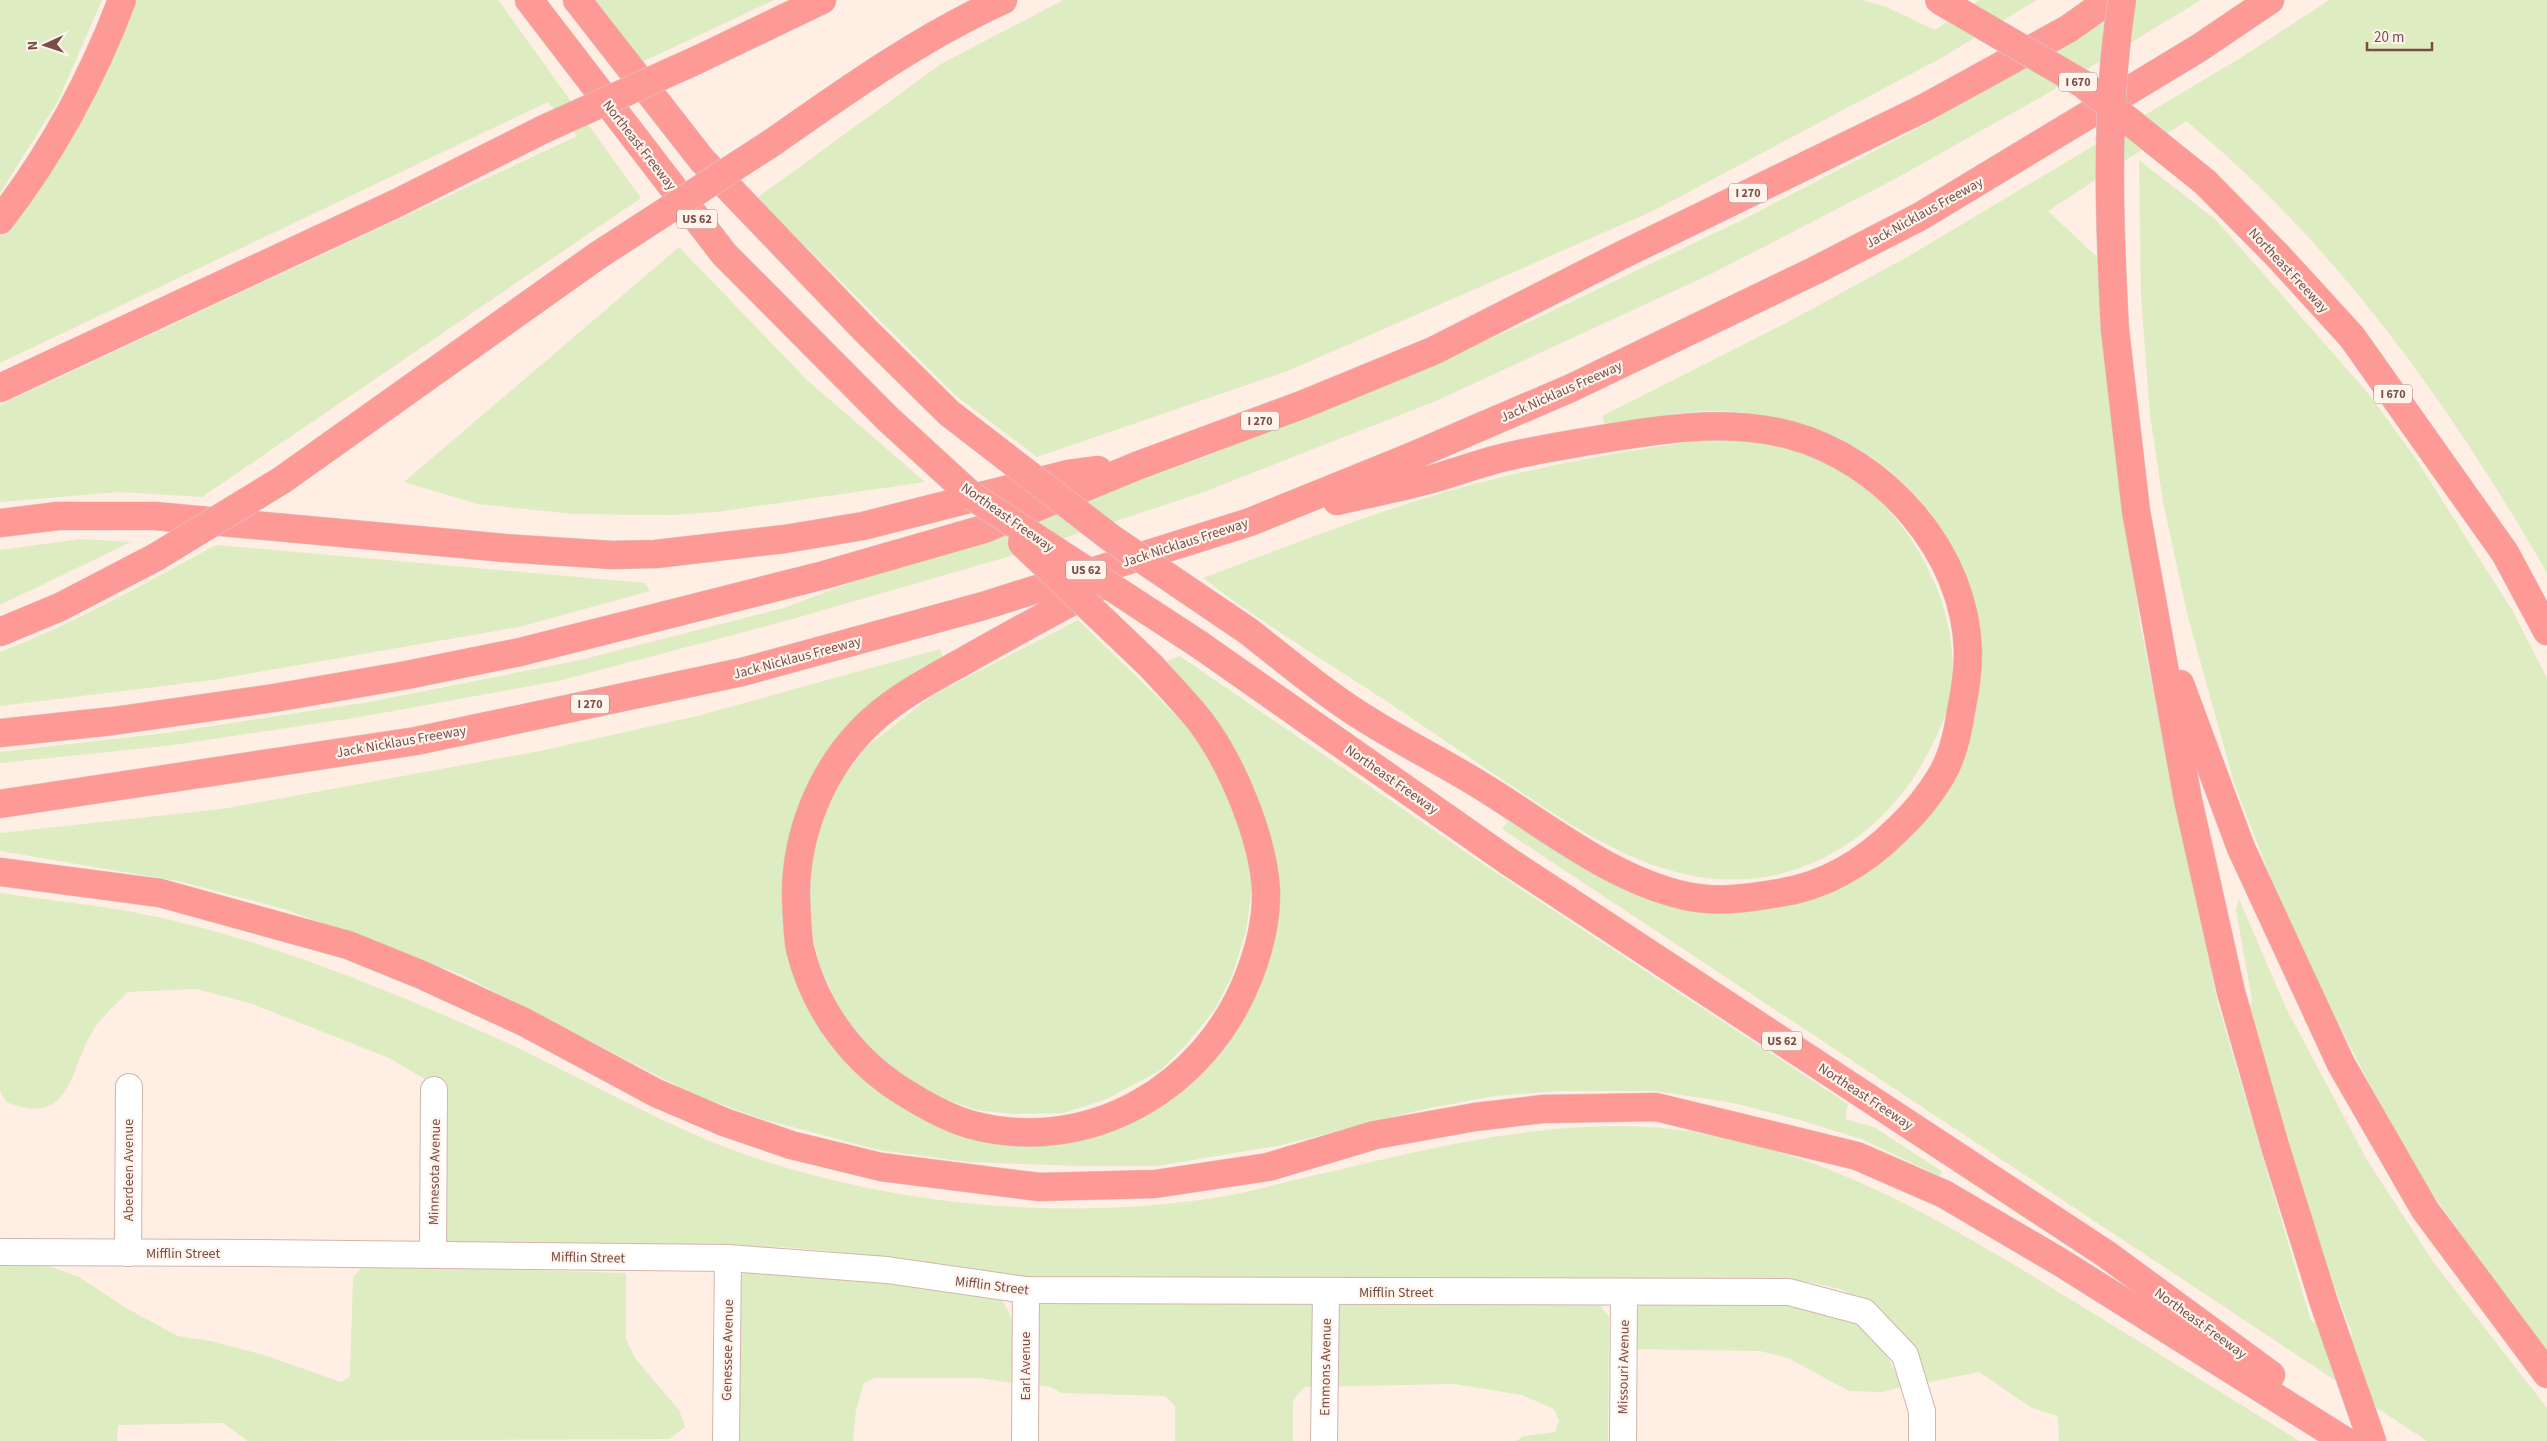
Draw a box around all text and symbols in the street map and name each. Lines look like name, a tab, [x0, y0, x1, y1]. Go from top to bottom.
north arrow	[20, 20, 70, 70]
scale bar	[2367, 20, 2432, 52]
text: 20 m	[2374, 27, 2404, 48]
text: N	[23, 40, 43, 51]
road number: I 670	[2059, 72, 2097, 91]
street label: Northeast Freeway	[598, 96, 681, 195]
street label: Jack Nicklaus Freeway	[1862, 172, 1987, 253]
road number: I 270	[1729, 184, 1767, 202]
road number: US 62	[677, 210, 717, 228]
street label: Northeast Freeway	[2244, 224, 2333, 318]
street label: Jack Nicklaus Freeway	[1497, 356, 1626, 428]
road number: I 670	[2374, 384, 2412, 404]
road number: I 270	[1241, 412, 1279, 431]
street label: Northeast Freeway	[957, 478, 1058, 558]
street label: Jack Nicklaus Freeway	[1120, 513, 1251, 573]
road number: US 62	[1066, 560, 1106, 580]
street label: Jack Nicklaus Freeway	[731, 631, 864, 685]
road number: I 270	[571, 694, 609, 714]
street label: Jack Nicklaus Freeway	[335, 721, 468, 763]
street label: Northeast Freeway	[1341, 740, 1442, 820]
road number: US 62	[1762, 1032, 1802, 1050]
street label: Northeast Freeway	[1814, 1059, 1917, 1135]
street label: Aberdeen Avenue	[119, 1119, 139, 1221]
street label: Minnesota Avenue	[424, 1119, 446, 1225]
street label: Mifflin Street	[146, 1244, 220, 1264]
street label: Mifflin Street	[551, 1247, 626, 1269]
street label: Mifflin Street	[954, 1272, 1030, 1300]
street label: Mifflin Street	[1359, 1283, 1433, 1303]
street label: Northeast Freeway	[2150, 1284, 2251, 1364]
street label: Genessee Avenue	[717, 1299, 739, 1401]
street label: Emmons Avenue	[1315, 1318, 1337, 1416]
street label: Missouri Avenue	[1613, 1319, 1635, 1415]
street label: Earl Avenue	[1016, 1332, 1036, 1400]

